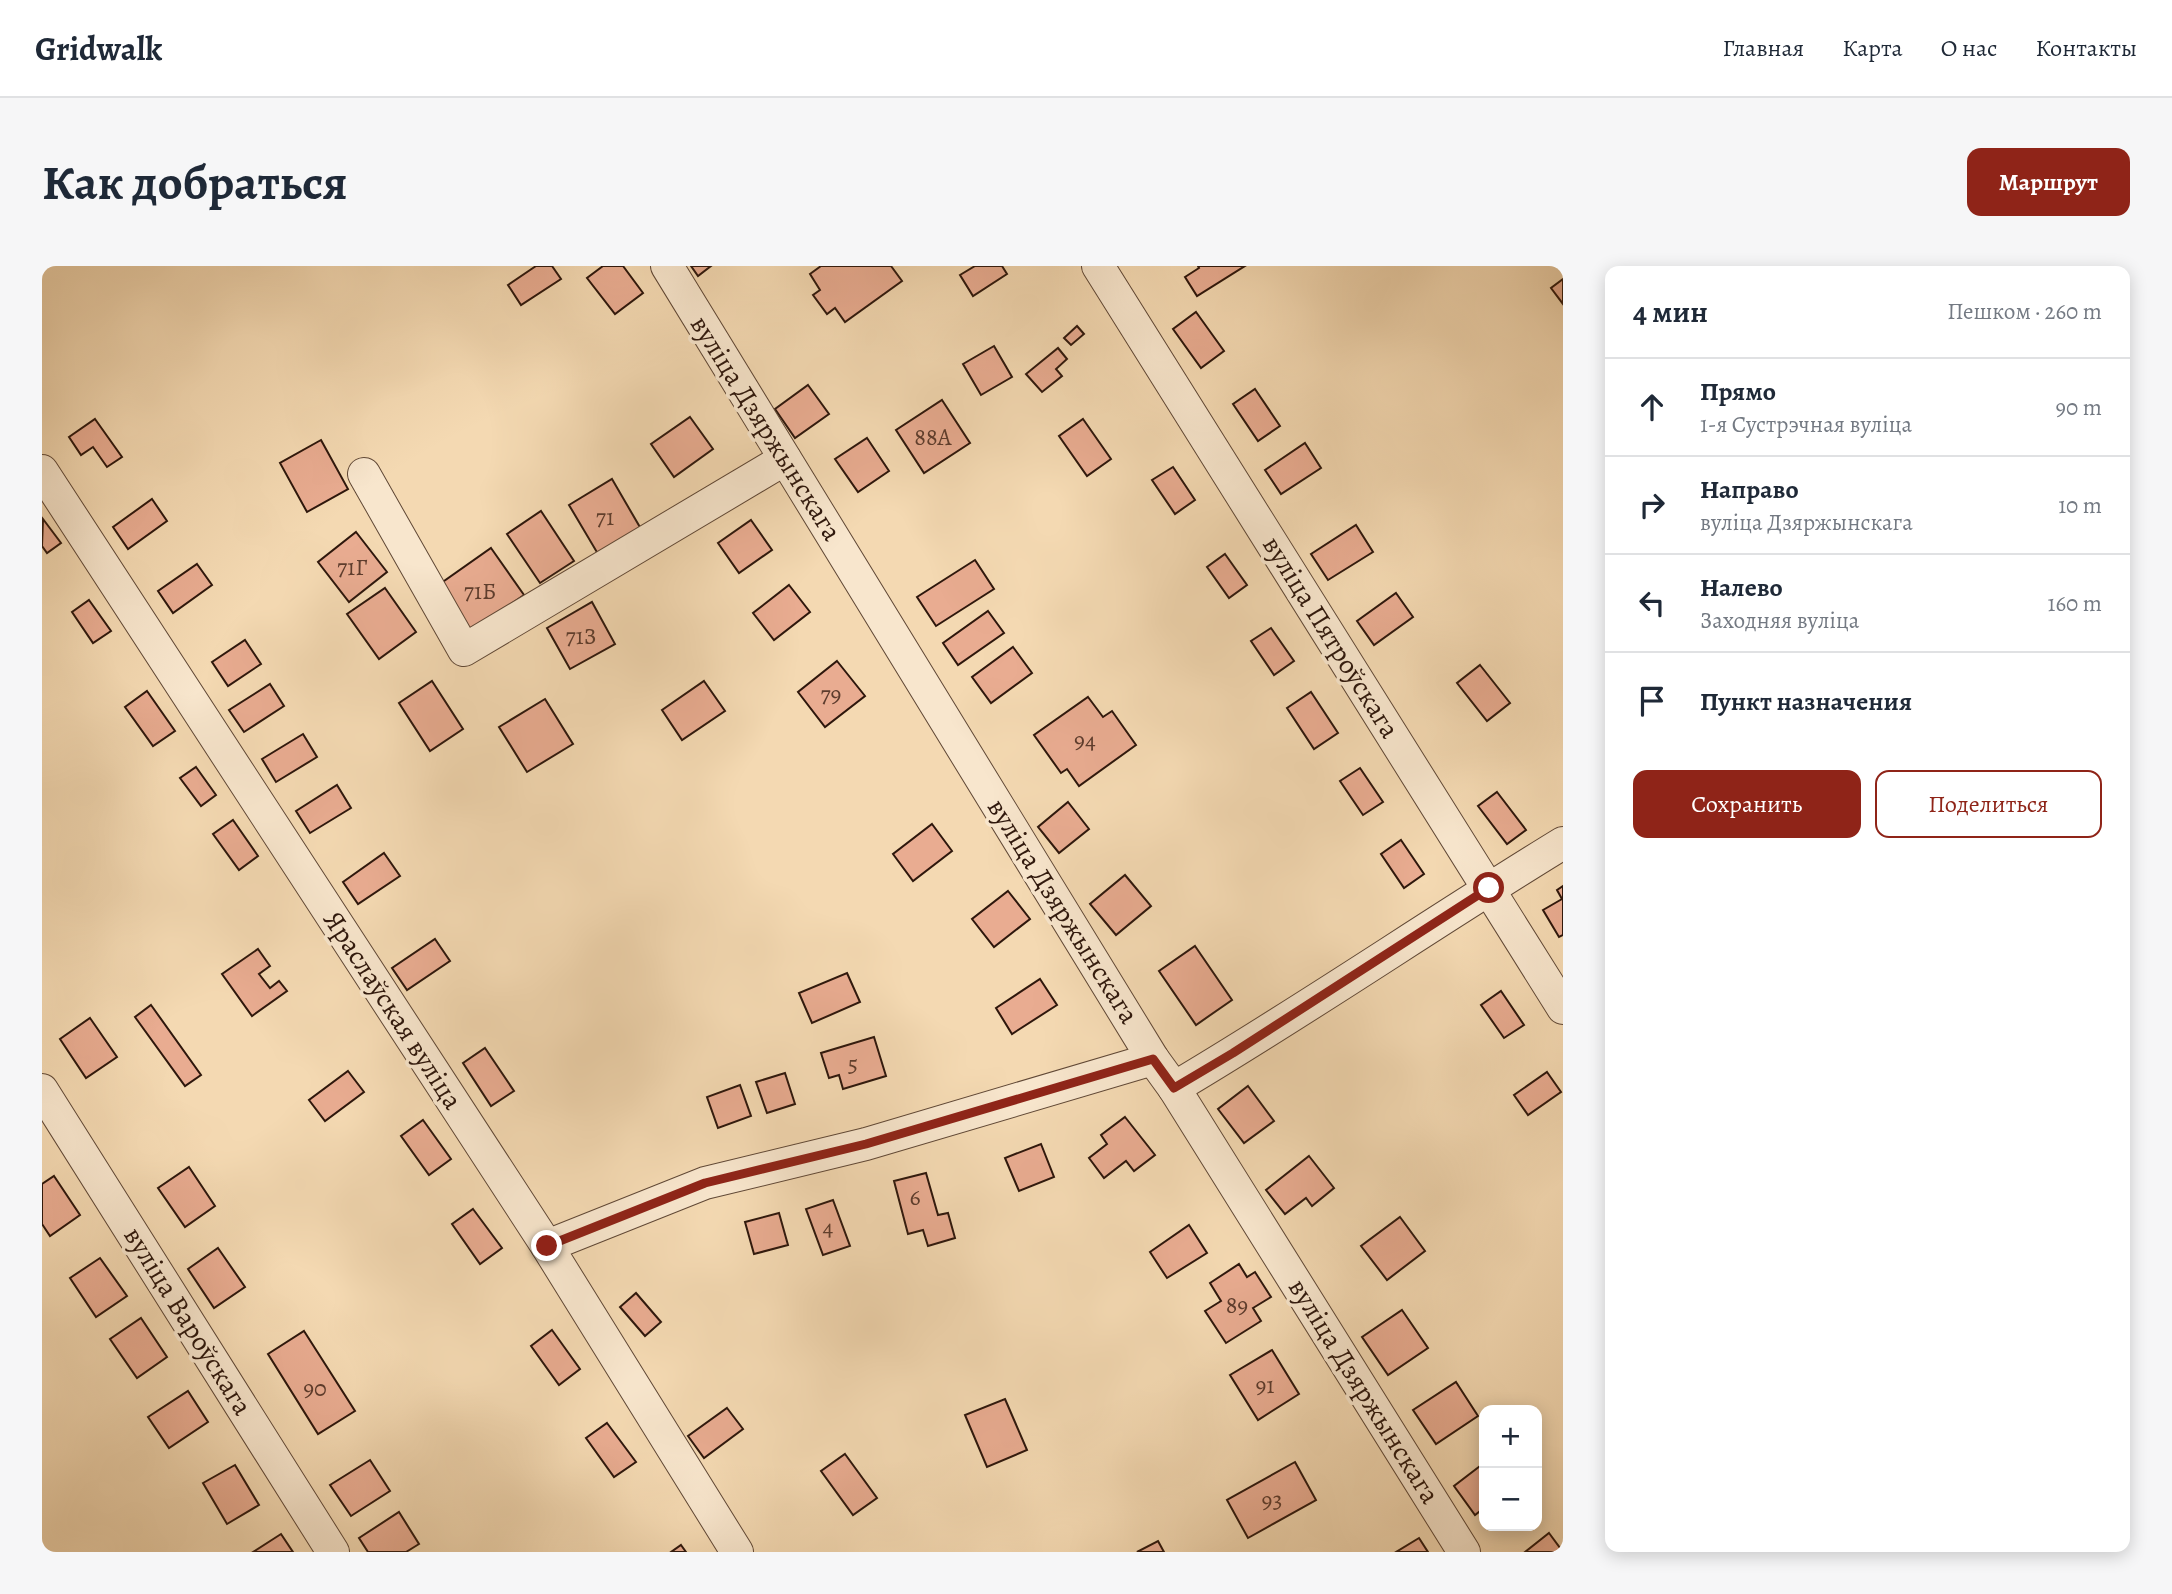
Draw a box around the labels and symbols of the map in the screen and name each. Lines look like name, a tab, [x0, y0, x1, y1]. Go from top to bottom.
street label: вуліца Дзяржынскага	[681, 308, 851, 548]
house number: 88А	[914, 421, 953, 453]
house number: 71	[596, 501, 614, 533]
street label: вуліца Пятроўскага	[1253, 529, 1409, 745]
house number: 71Г	[337, 551, 367, 583]
house number: 71Б	[464, 575, 496, 607]
house number: 71З	[566, 620, 596, 652]
house number: 79	[821, 678, 842, 710]
house number: 94	[1074, 724, 1096, 756]
street label: вуліца Дзяржынскага	[978, 791, 1148, 1031]
route start	[1473, 872, 1504, 903]
street label: Яраслаўская вуліца	[314, 903, 472, 1117]
house number: 5	[848, 1048, 858, 1080]
house number: 6	[909, 1181, 921, 1213]
house number: 4	[823, 1211, 834, 1243]
street label: вуліца Вароўскага	[115, 1219, 261, 1423]
route end	[531, 1230, 562, 1261]
street label: вуліца Дзяржынскага	[1279, 1271, 1449, 1511]
house number: 89	[1226, 1289, 1248, 1321]
house number: 91	[1255, 1369, 1275, 1401]
house number: 90	[303, 1372, 327, 1404]
house number: 93	[1262, 1484, 1282, 1516]

